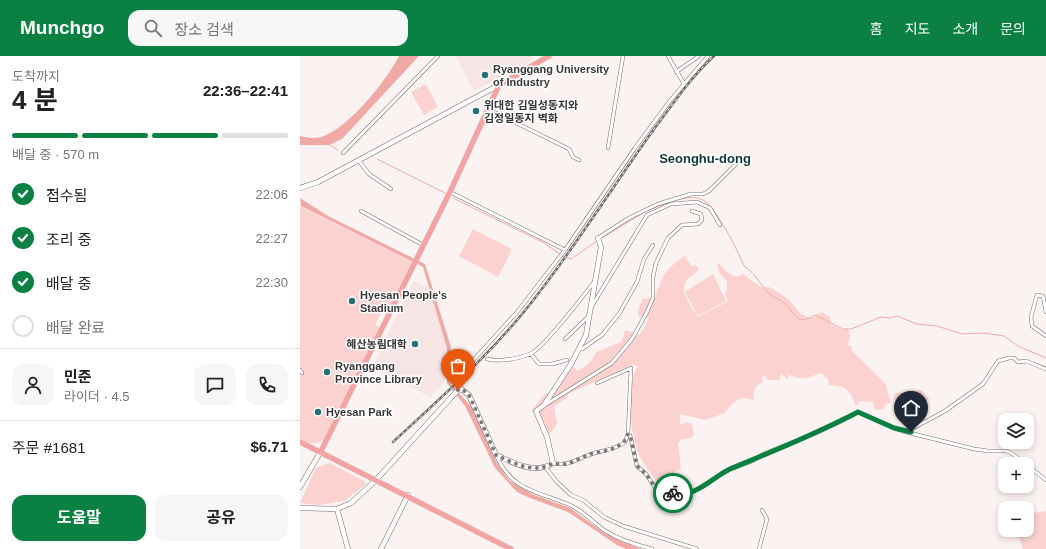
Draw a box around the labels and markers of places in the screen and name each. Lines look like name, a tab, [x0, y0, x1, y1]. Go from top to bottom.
place label: Ryanggang University of Industry	[493, 63, 610, 88]
marker: Ryanggang University of Industry	[480, 70, 490, 80]
place label: 위대한 김일성동지와 김정일동지 벽화	[484, 99, 578, 124]
marker: 위대한 김일성동지와 김정일동지 벽화	[471, 106, 481, 116]
place label: Hyesan People's Stadium	[360, 289, 447, 314]
marker: Hyesan People's Stadium	[347, 296, 357, 306]
place label: 혜산농림대학	[346, 338, 407, 350]
marker: 혜산농림대학	[410, 339, 420, 349]
pin	[441, 349, 475, 390]
place label: Ryanggang Province Library	[335, 360, 423, 385]
marker: Ryanggang Province Library	[322, 367, 332, 377]
pin	[894, 391, 928, 432]
place label: Hyesan Park	[326, 406, 393, 418]
marker: Hyesan Park	[313, 407, 323, 417]

